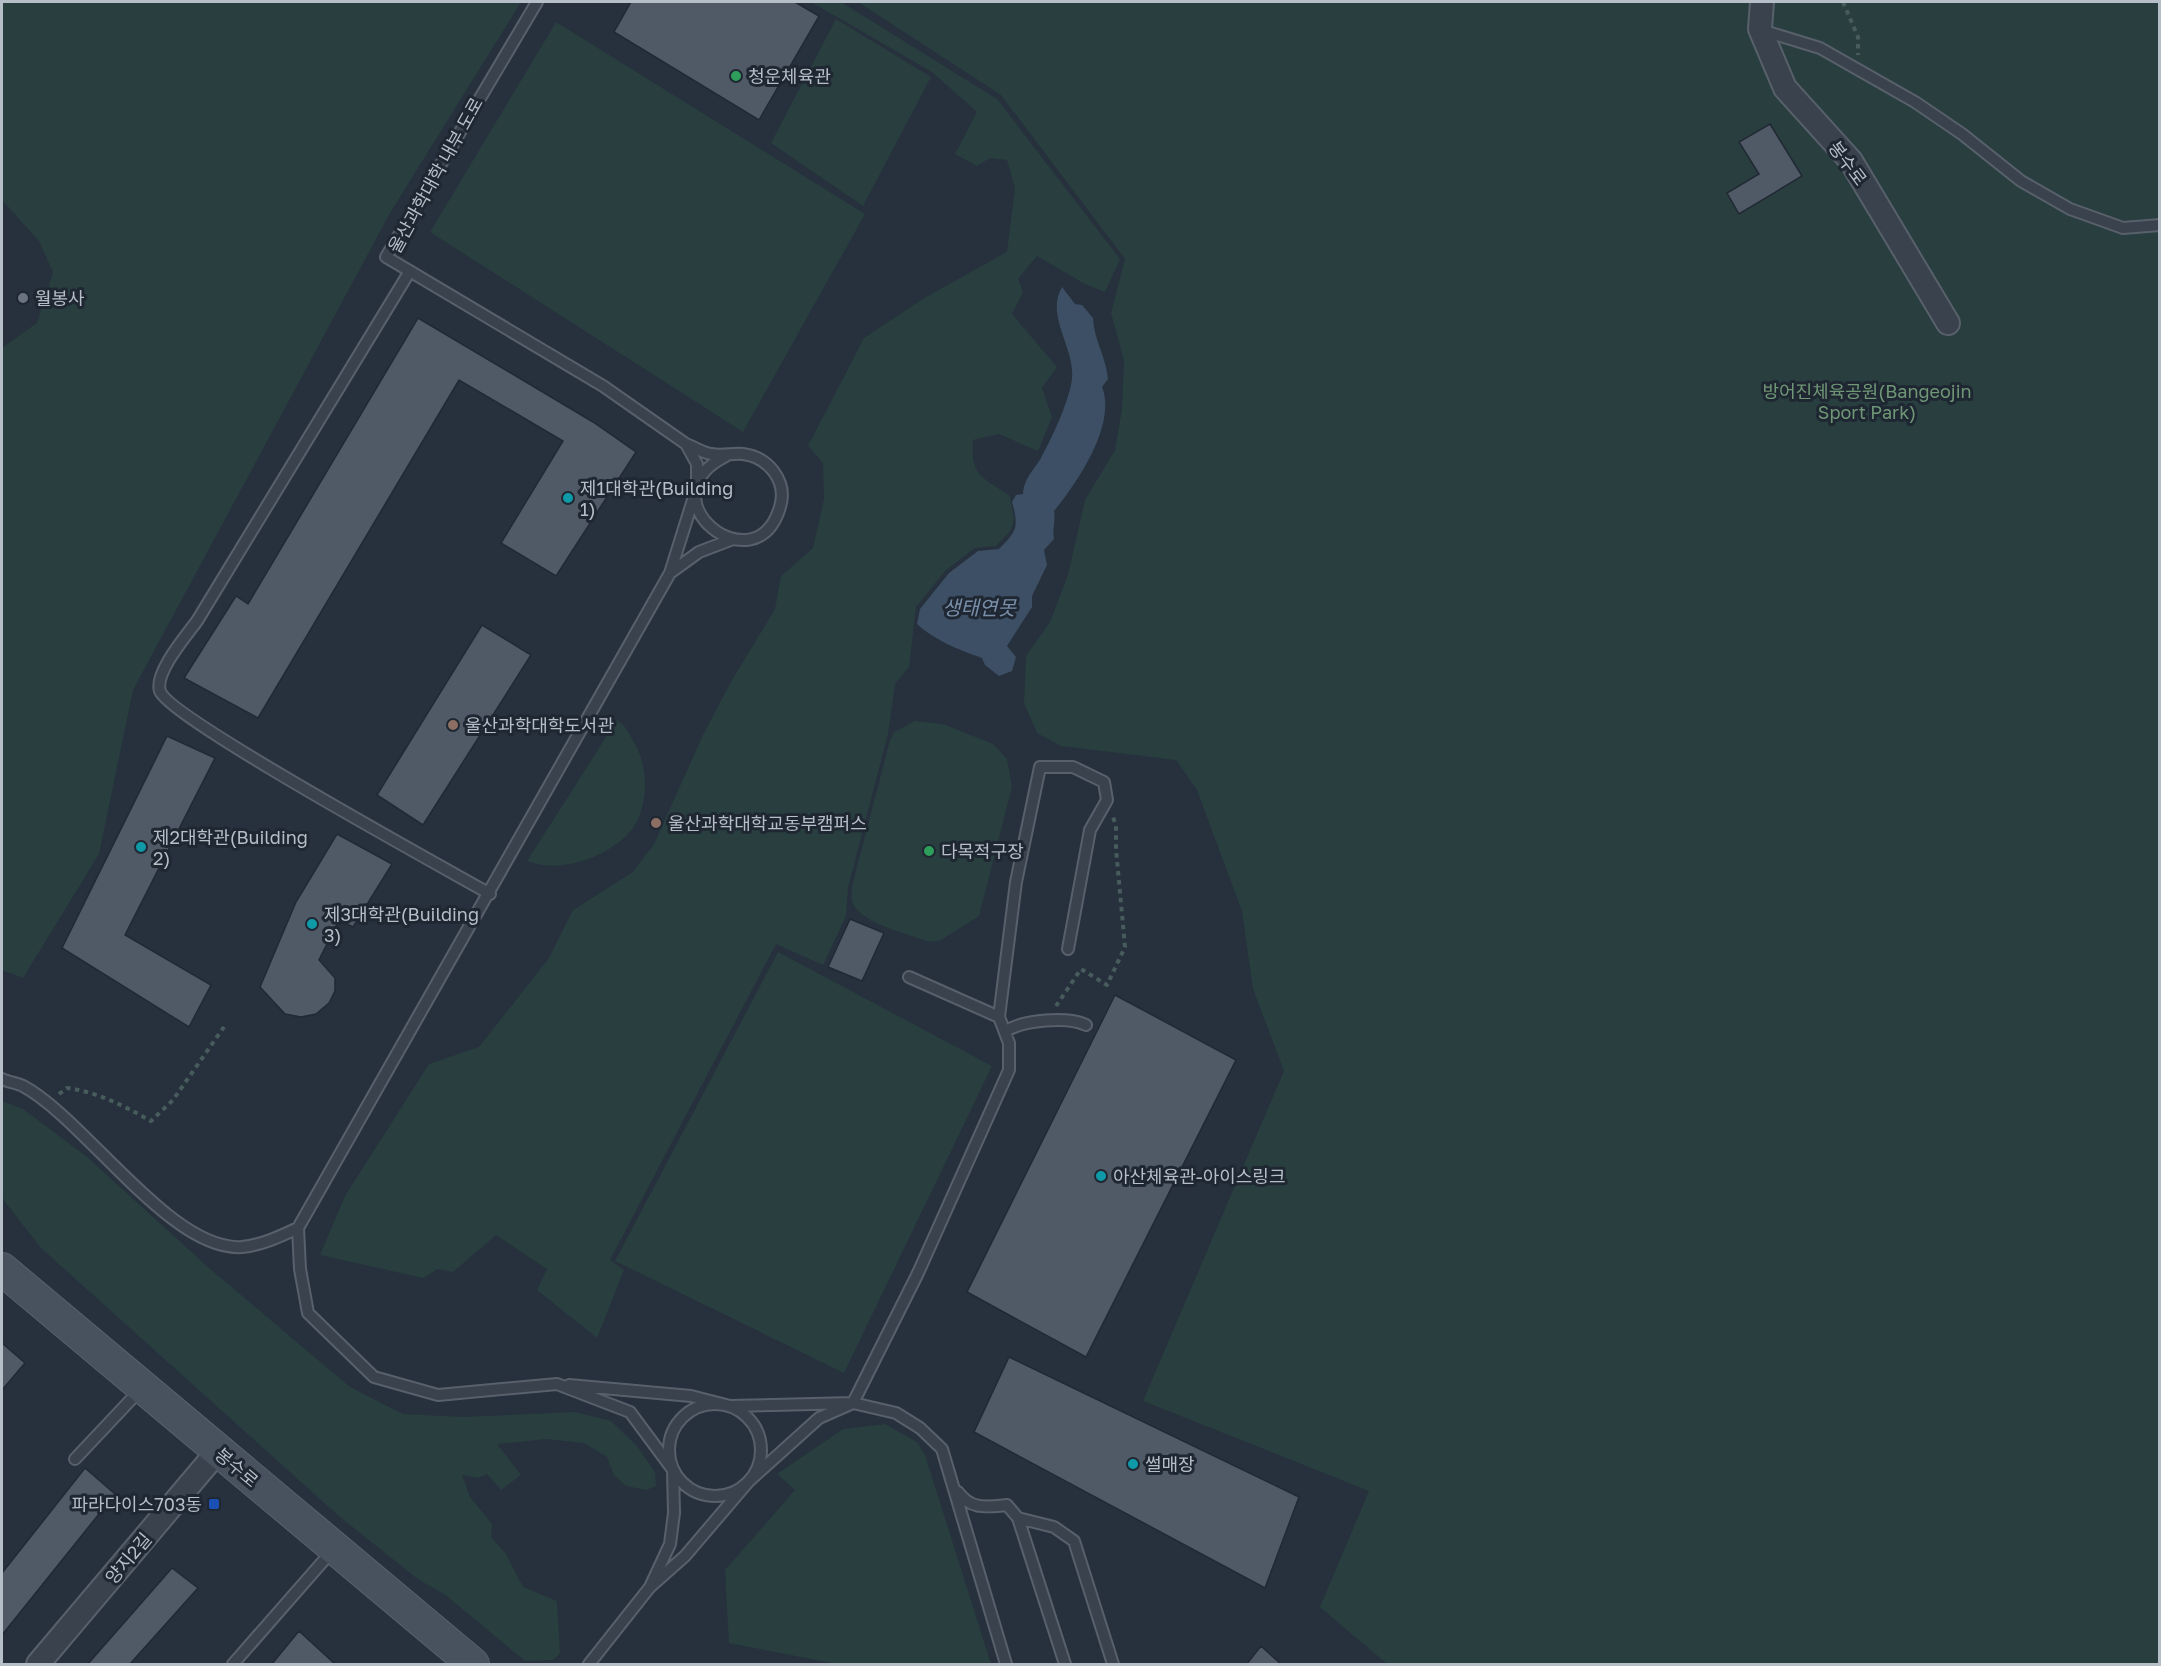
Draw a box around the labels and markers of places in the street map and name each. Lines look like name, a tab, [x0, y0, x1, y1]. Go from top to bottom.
place label: 청운체육관	[748, 65, 831, 87]
marker: 청운체육관	[729, 69, 743, 83]
place label: 월봉사	[35, 287, 85, 309]
marker: 월봉사	[16, 291, 30, 305]
place label: 제1대학관(Building 1)	[580, 477, 733, 520]
marker: 제1대학관(Building 1)	[561, 491, 575, 505]
place label: 울산과학대학도서관	[465, 714, 614, 736]
marker: 울산과학대학도서관	[446, 718, 460, 732]
place label: 울산과학대학교동부캠퍼스	[668, 812, 867, 834]
marker: 울산과학대학교동부캠퍼스	[649, 816, 663, 830]
place label: 제2대학관(Building 2)	[153, 826, 308, 869]
marker: 제2대학관(Building 2)	[134, 840, 148, 854]
place label: 다목적구장	[941, 840, 1024, 862]
marker: 다목적구장	[922, 844, 936, 858]
place label: 제3대학관(Building 3)	[324, 903, 479, 946]
marker: 제3대학관(Building 3)	[305, 917, 319, 931]
place label: 아산체육관-아이스링크	[1113, 1165, 1285, 1187]
marker: 아산체육관-아이스링크	[1094, 1169, 1108, 1183]
place label: 썰매장	[1145, 1453, 1195, 1475]
marker: 썰매장	[1126, 1457, 1140, 1471]
place label: 파라다이스703동	[71, 1493, 202, 1515]
marker: 파라다이스703동	[207, 1497, 221, 1511]

